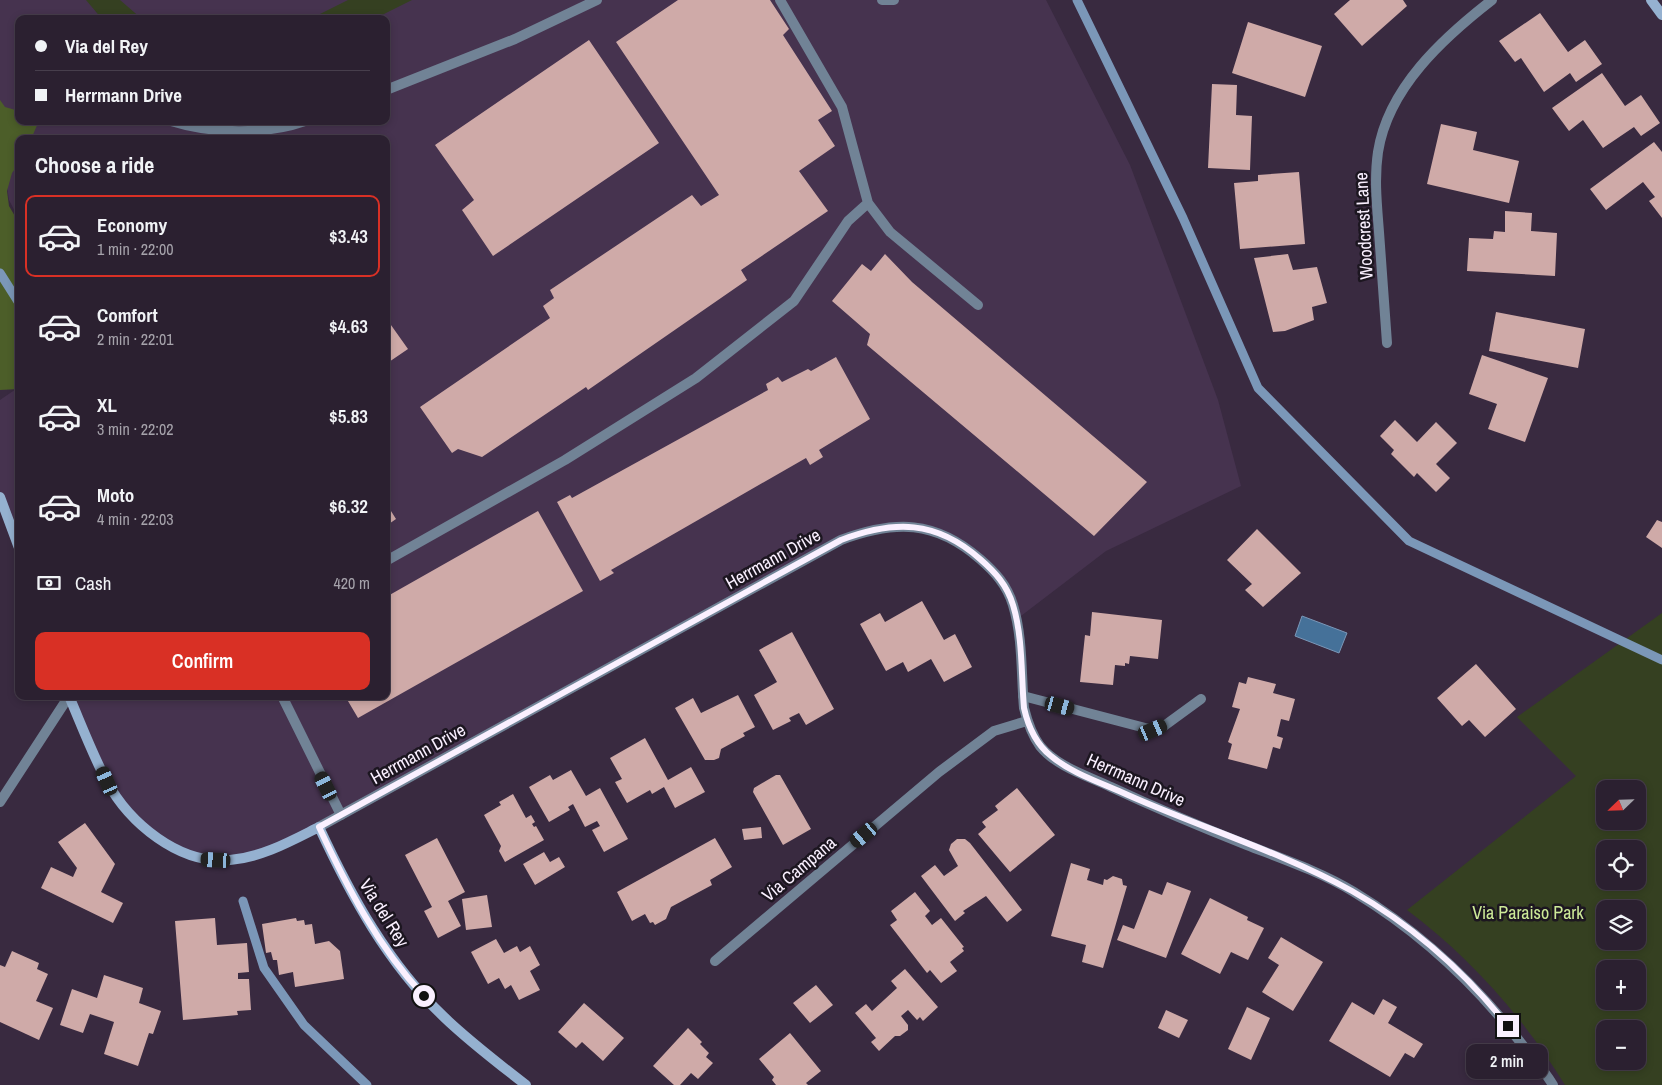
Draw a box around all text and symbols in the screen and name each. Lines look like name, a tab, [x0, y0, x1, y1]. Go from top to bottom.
text: Via del Rey	[65, 33, 148, 59]
text: Herrmann Drive	[65, 82, 182, 108]
text: Choose a ride	[35, 150, 154, 180]
street label: Woodcrest Lane	[1348, 172, 1379, 280]
text: Economy	[97, 212, 167, 238]
icon: car	[37, 214, 82, 259]
text: $3.43	[329, 223, 368, 249]
text: 1 min · 22:00	[97, 238, 174, 260]
text: Comfort	[97, 302, 158, 328]
icon: car	[37, 304, 82, 349]
text: $4.63	[329, 313, 368, 339]
text: 2 min · 22:01	[97, 328, 174, 350]
text: XL	[97, 392, 117, 418]
icon: car	[37, 394, 82, 439]
text: $5.83	[329, 403, 368, 429]
text: 3 min · 22:02	[97, 418, 174, 440]
text: Moto	[97, 482, 134, 508]
icon: car	[37, 484, 82, 529]
text: $6.32	[329, 493, 368, 519]
text: 4 min · 22:03	[97, 508, 174, 530]
street label: Herrmann Drive	[721, 522, 825, 595]
icon: cash	[35, 569, 63, 597]
text: Cash	[75, 570, 111, 596]
text: 420 m	[334, 572, 370, 594]
button: Confirm	[35, 632, 370, 690]
car	[1043, 695, 1076, 717]
street label: Herrmann Drive	[366, 717, 470, 790]
car	[1136, 717, 1169, 743]
street label: Herrmann Drive	[1083, 747, 1189, 812]
car	[94, 764, 119, 798]
car	[312, 769, 339, 803]
north arrow	[1596, 780, 1646, 830]
map controls	[1596, 780, 1646, 1070]
car	[847, 820, 880, 850]
street label: Via Campana	[756, 830, 841, 907]
button: locate	[1596, 840, 1646, 890]
car	[200, 852, 231, 868]
street label: Via del Rey	[354, 874, 415, 952]
park label: Via Paraiso Park	[1472, 900, 1584, 925]
button: layers	[1596, 900, 1646, 950]
button: +	[1596, 960, 1646, 1010]
route start	[413, 985, 435, 1007]
route end	[1497, 1015, 1519, 1037]
button: −	[1596, 1020, 1646, 1070]
callout: 2 min	[1467, 1044, 1549, 1078]
text: 2 min	[1490, 1050, 1524, 1072]

